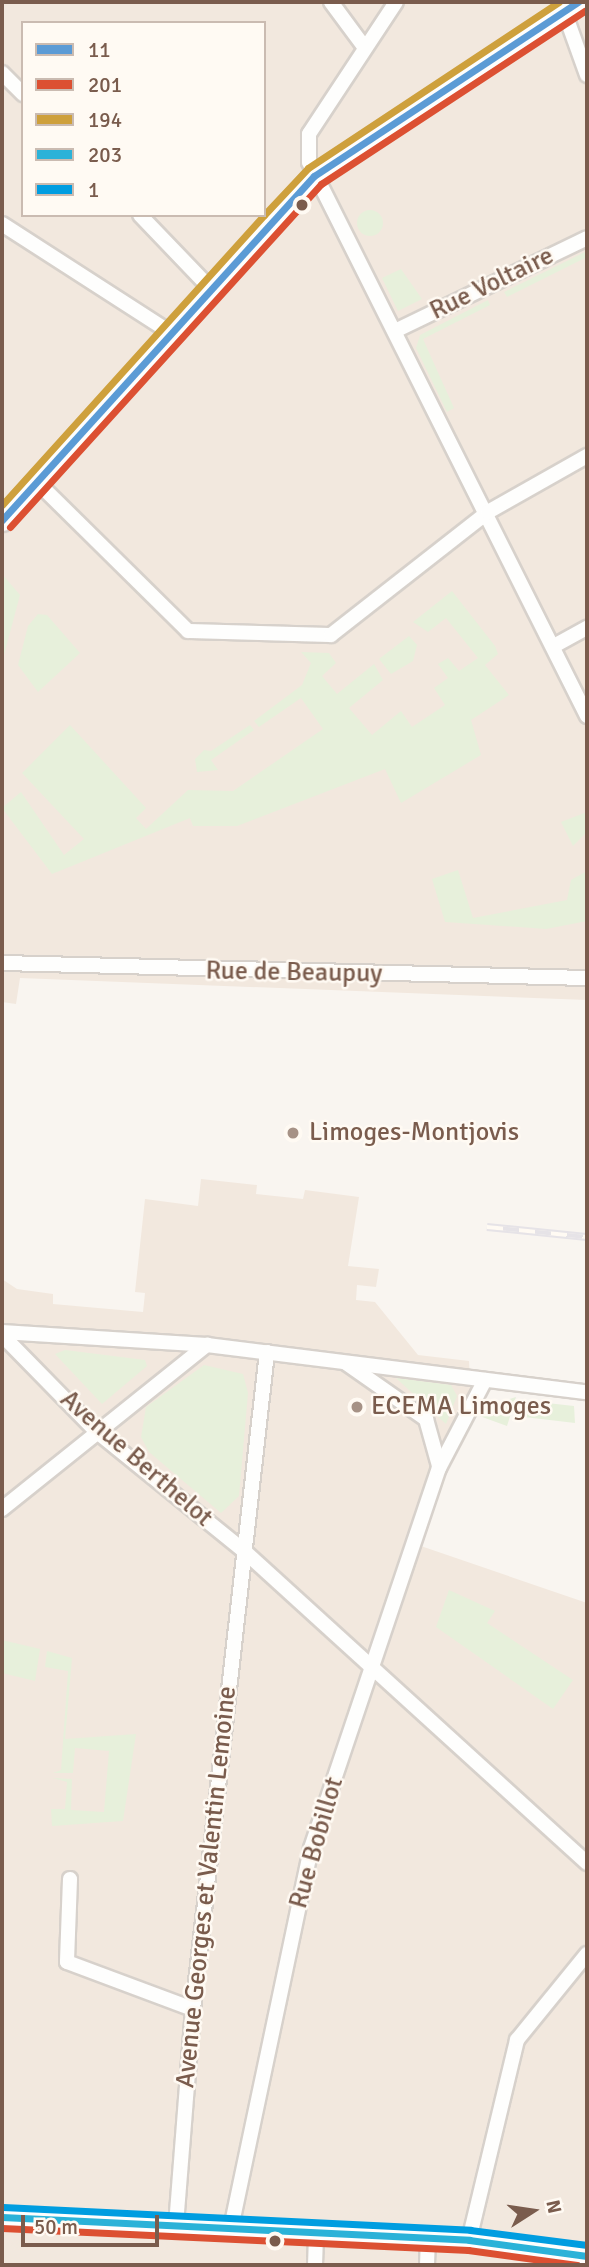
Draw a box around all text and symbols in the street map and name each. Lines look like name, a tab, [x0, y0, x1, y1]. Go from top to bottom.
legend	[21, 21, 266, 217]
text: 11	[88, 37, 111, 63]
text: 201	[88, 72, 122, 98]
text: 194	[88, 107, 122, 133]
text: 203	[88, 142, 122, 168]
text: 1	[88, 177, 99, 203]
unlabelled marker	[295, 198, 309, 212]
street label: Rue Voltaire	[425, 241, 559, 327]
street label: Rue de Beaupuy	[205, 956, 383, 990]
place label: Limoges-Montjovis	[309, 1117, 519, 1149]
marker: Limoges-Montjovis	[283, 1123, 303, 1143]
street label: Avenue Berthelot	[53, 1384, 219, 1534]
place label: ECEMA Limoges	[371, 1391, 551, 1423]
marker: ECEMA Limoges	[349, 1399, 365, 1415]
street label: Avenue Georges et Valentin Lemoine	[170, 1685, 244, 2089]
street label: Rue Bobillot	[283, 1774, 351, 1912]
north arrow	[498, 2176, 568, 2246]
text: N	[540, 2198, 567, 2216]
scale bar	[24, 2200, 163, 2244]
text: 50 m	[34, 2214, 78, 2240]
unlabelled marker	[268, 2234, 282, 2248]

